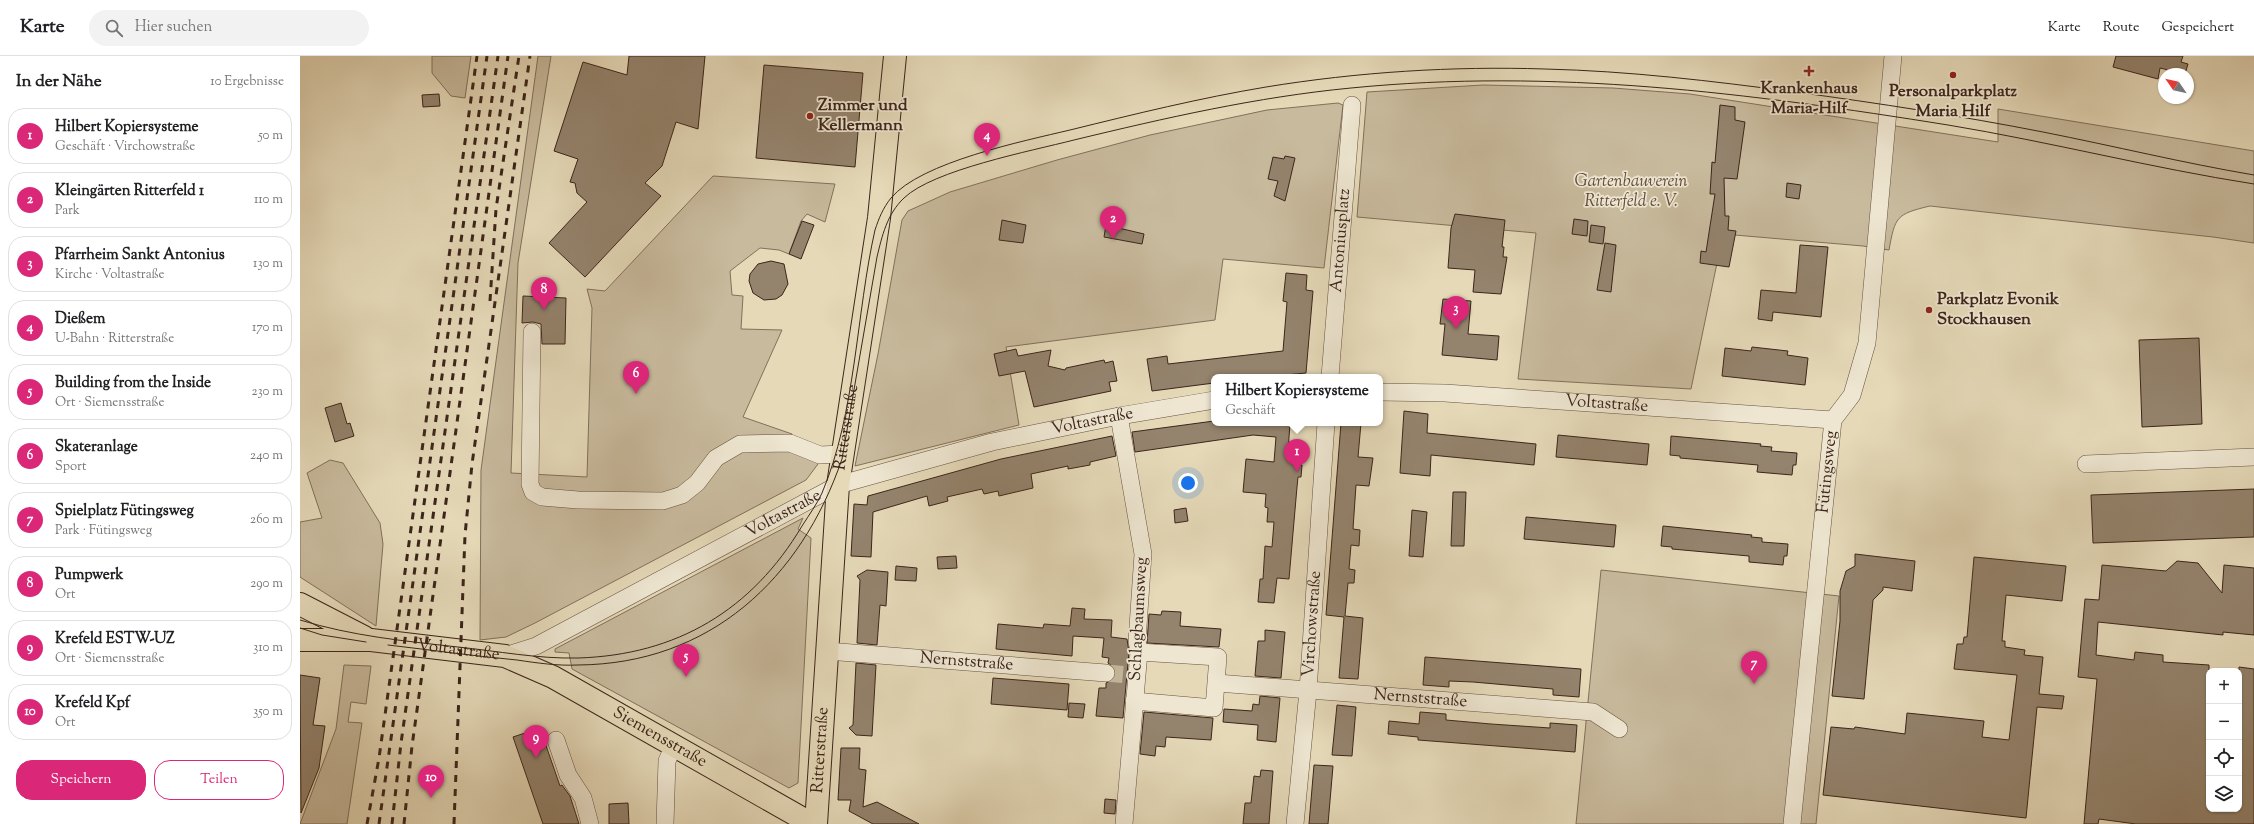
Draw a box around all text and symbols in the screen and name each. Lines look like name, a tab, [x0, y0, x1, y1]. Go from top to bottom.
search box	[89, 10, 369, 46]
text: Karte	[20, 14, 65, 41]
icon: search	[103, 17, 125, 39]
text: Hier suchen	[135, 17, 212, 38]
text: Karte	[2048, 18, 2081, 38]
text: Route	[2103, 18, 2139, 38]
text: Gespeichert	[2161, 18, 2234, 38]
marker: Krankenhaus Maria-Hilf	[1803, 65, 1815, 77]
north arrow	[2158, 68, 2194, 104]
text: In der Nähe	[16, 70, 102, 94]
marker: Personalparkplatz Maria Hilf	[1948, 70, 1958, 80]
text: 10 Ergebnisse	[210, 73, 284, 91]
place label: Krankenhaus Maria-Hilf	[1760, 77, 1858, 121]
place label: Personalparkplatz Maria Hilf	[1889, 80, 2018, 124]
place label: Zimmer und Kellermann	[818, 94, 908, 138]
marker: Zimmer und Kellermann	[805, 111, 815, 121]
text: Hilbert Kopiersysteme	[55, 117, 199, 138]
pin: 4	[974, 123, 1000, 156]
text: 1	[28, 127, 32, 145]
text: 50 m	[258, 127, 283, 145]
text: Geschäft · Virchowstraße	[55, 138, 195, 156]
park label: Gartenbauverein Ritterfeld e. V.	[1574, 170, 1688, 214]
text: Kleingärten Ritterfeld 1	[55, 181, 204, 202]
street label: Antoniusplatz	[1325, 188, 1357, 293]
text: 2	[27, 191, 33, 209]
text: 110 m	[254, 191, 283, 209]
text: Park	[55, 202, 80, 220]
pin: 2	[1100, 206, 1126, 239]
text: Pfarrheim Sankt Antonius	[55, 245, 225, 266]
text: 3	[27, 255, 33, 273]
text: 130 m	[253, 255, 283, 273]
text: Kirche · Voltastraße	[55, 266, 165, 284]
pin: 8	[531, 277, 557, 310]
place label: Parkplatz Evonik Stockhausen	[1937, 288, 2060, 332]
pin: 3	[1443, 296, 1469, 329]
marker: Parkplatz Evonik Stockhausen	[1924, 305, 1934, 315]
text: Dießem	[55, 309, 105, 330]
text: 4	[27, 319, 33, 337]
text: 170 m	[252, 319, 283, 337]
text: U-Bahn · Ritterstraße	[55, 330, 174, 348]
pin: 6	[623, 361, 649, 394]
text: Building from the Inside	[55, 373, 211, 394]
popup	[1211, 374, 1383, 426]
text: Hilbert Kopiersysteme	[1225, 381, 1369, 402]
text: 5	[28, 383, 32, 401]
text: 230 m	[251, 383, 283, 401]
street label: Ritterstraße	[828, 383, 865, 472]
street label: Voltastraße	[1564, 389, 1649, 419]
text: Ort · Siemensstraße	[55, 394, 164, 412]
street label: Voltastraße	[1049, 402, 1135, 442]
text: Geschäft	[1225, 402, 1275, 420]
street label: Fütingsweg	[1812, 429, 1844, 514]
text: Skateranlage	[55, 437, 138, 458]
pin: 1	[1284, 439, 1310, 472]
text: 6	[27, 447, 33, 465]
text: 240 m	[250, 447, 283, 465]
text: Sport	[55, 458, 86, 476]
your location	[1178, 473, 1198, 493]
street label: Voltastraße	[741, 484, 826, 544]
text: Spielplatz Fütingsweg	[55, 501, 194, 522]
text: 7	[27, 511, 33, 529]
text: 260 m	[250, 511, 283, 529]
text: Park · Fütingsweg	[55, 522, 152, 540]
street label: Schlagbaumsweg	[1124, 556, 1154, 682]
text: Pumpwerk	[55, 565, 124, 586]
street label: Virchowstraße	[1297, 570, 1328, 678]
text: 8	[27, 575, 33, 593]
text: 290 m	[250, 575, 283, 593]
text: Ort	[55, 586, 75, 604]
text: Krefeld ESTW-UZ	[55, 629, 175, 650]
street label: Voltastraße	[416, 634, 501, 667]
text: 9	[27, 639, 33, 657]
text: 310 m	[253, 639, 283, 657]
pin: 5	[673, 644, 699, 677]
street label: Nernststraße	[919, 646, 1014, 678]
text: Ort · Siemensstraße	[55, 650, 164, 668]
pin: 7	[1741, 651, 1767, 684]
map controls	[2206, 668, 2242, 812]
button: +	[2206, 668, 2242, 704]
street label: Nernststraße	[1373, 683, 1468, 714]
text: Krefeld Kpf	[55, 693, 130, 714]
street label: Siemensstraße	[608, 701, 711, 774]
text: 10	[24, 703, 36, 721]
text: 350 m	[253, 703, 283, 721]
button: −	[2206, 704, 2242, 740]
street label: Ritterstraße	[806, 706, 836, 794]
text: Ort	[55, 714, 75, 732]
pin: 9	[523, 725, 549, 758]
button: locate	[2206, 740, 2242, 776]
button: Speichern	[16, 760, 146, 800]
button: Teilen	[154, 760, 284, 800]
pin: 10	[418, 765, 444, 798]
button: layers	[2206, 776, 2242, 812]

